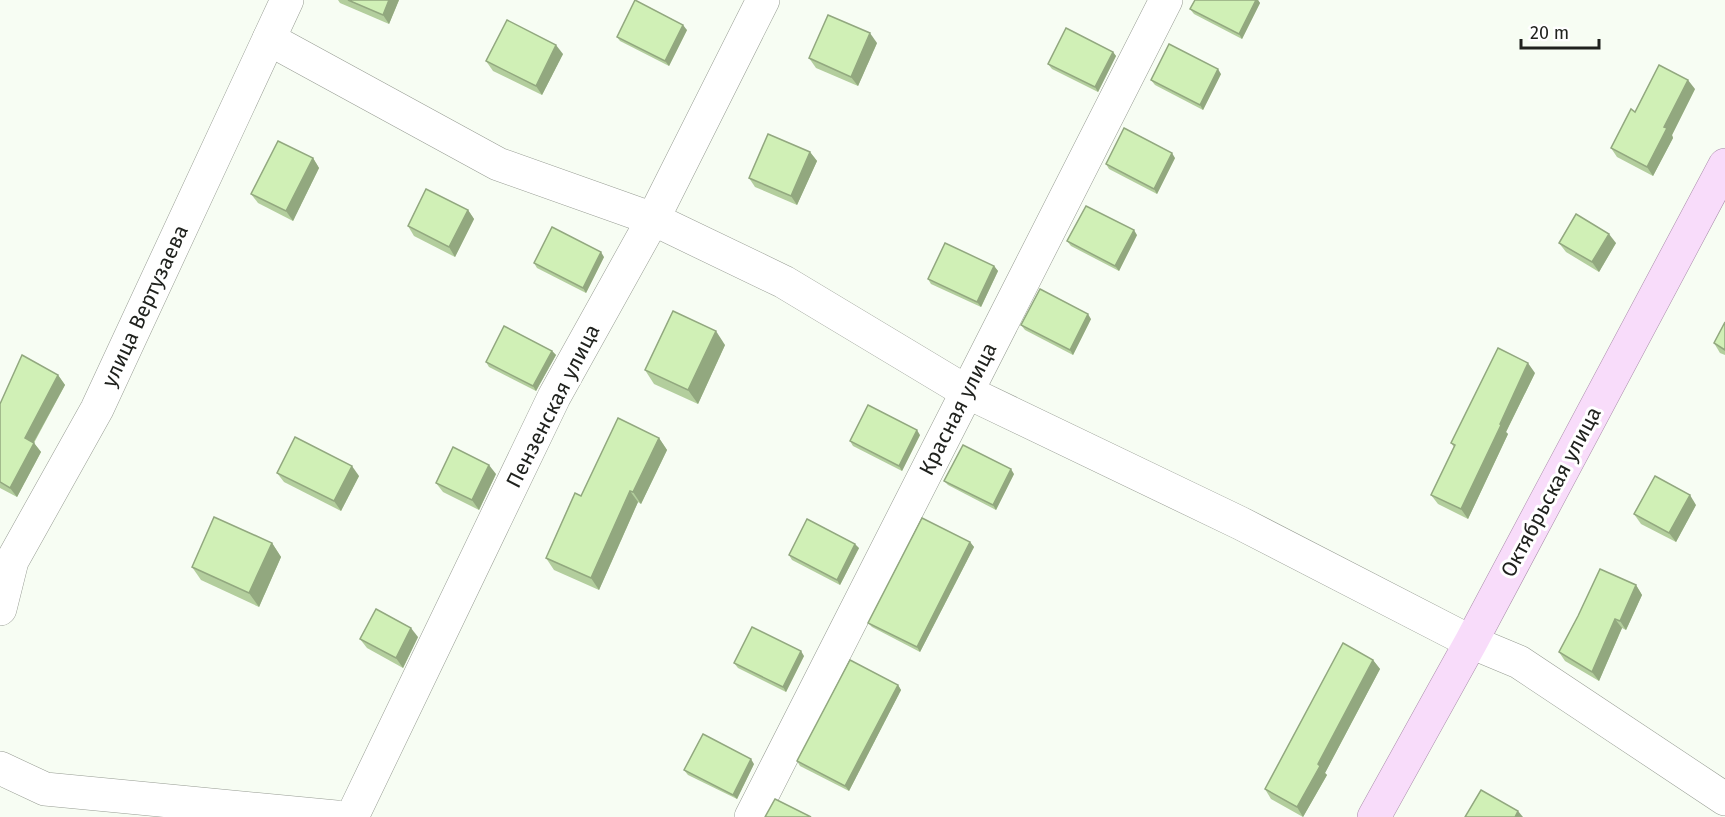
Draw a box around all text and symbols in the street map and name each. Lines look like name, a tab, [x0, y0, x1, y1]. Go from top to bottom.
scale bar	[1521, 12, 1599, 50]
text: 20 m	[1530, 22, 1569, 44]
street label: улица Вертузаева	[96, 221, 194, 391]
street label: Пензенская улица	[501, 320, 605, 492]
street label: Красная улица	[913, 338, 1003, 480]
street label: Октябрьская улица	[1495, 402, 1607, 582]

